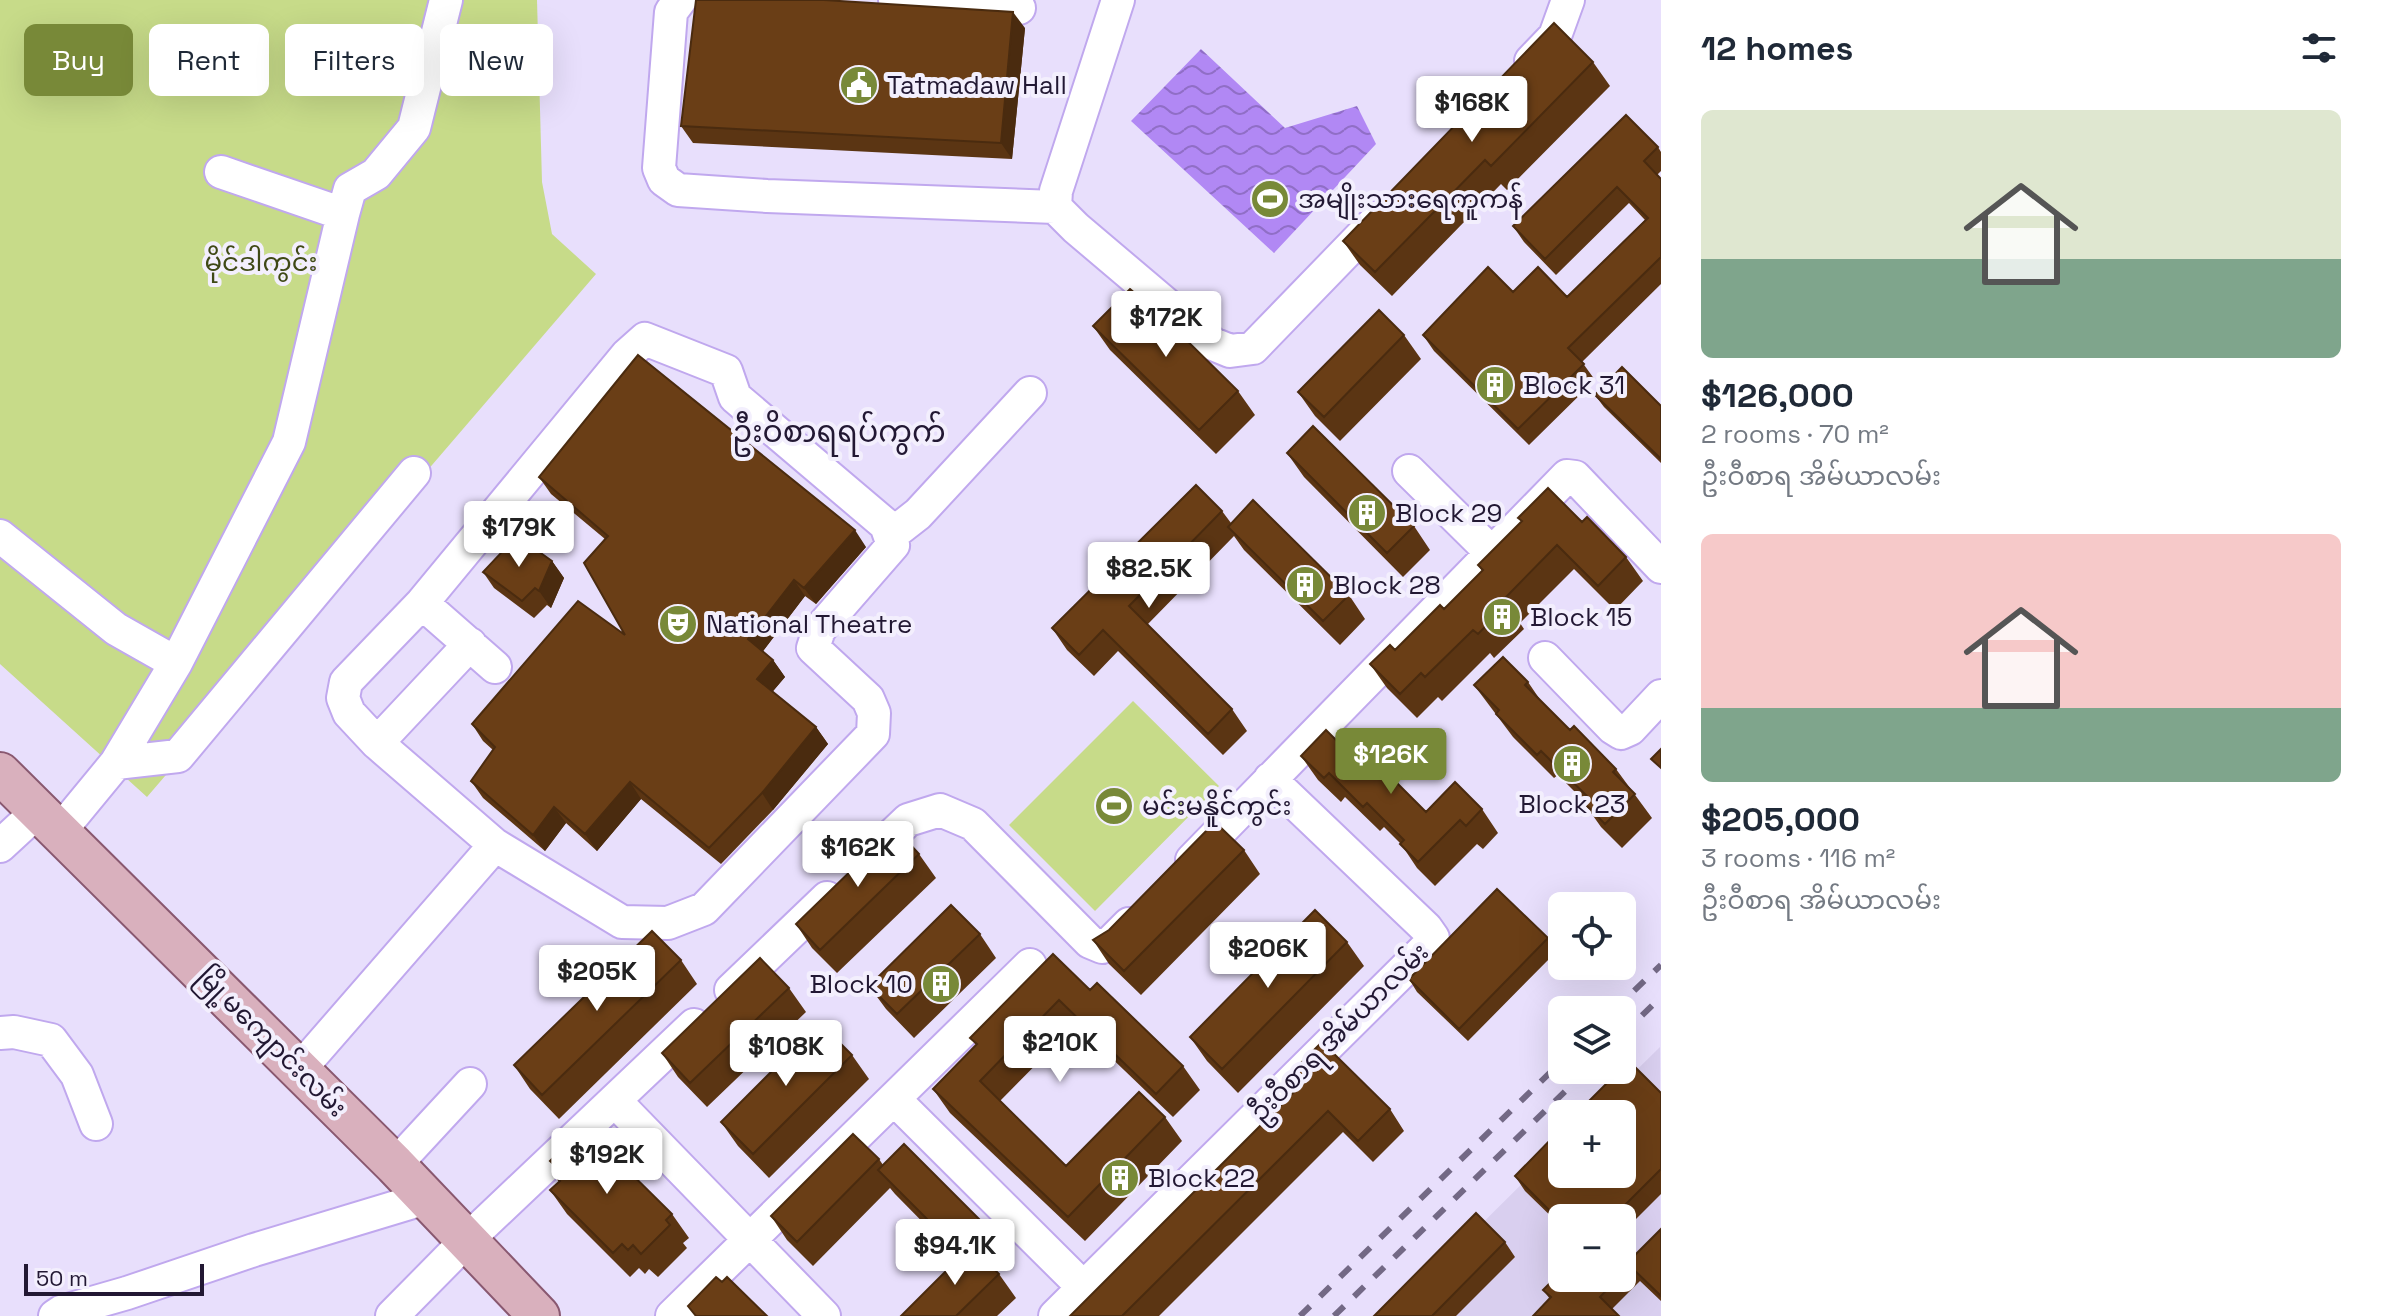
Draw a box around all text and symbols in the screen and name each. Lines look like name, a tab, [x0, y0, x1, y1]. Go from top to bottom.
chip: Buy	[24, 24, 133, 96]
chip: Rent	[149, 24, 269, 96]
chip: Filters	[285, 24, 424, 96]
chip: New	[440, 24, 553, 96]
icon: filters	[2297, 26, 2341, 70]
text: 12 homes	[1701, 27, 1853, 70]
public building icon: Tatmadaw Hall	[838, 64, 880, 106]
place label: Tatmadaw Hall	[887, 68, 1067, 102]
pin: $168K	[1416, 76, 1528, 144]
text: $168K	[1434, 85, 1510, 119]
icon: home	[1949, 162, 2093, 306]
sports icon: အမျိုးသားရေကူကန်	[1249, 178, 1291, 220]
place label: အမျိုးသားရေကူကန်	[1298, 182, 1523, 220]
park label: မိုင်ဒါကွင်း	[204, 245, 318, 283]
pin: $172K	[1110, 291, 1222, 359]
text: $172K	[1129, 300, 1203, 334]
building icon: Block 31	[1474, 364, 1516, 406]
place label: Block 31	[1523, 368, 1625, 402]
text: $126,000	[1701, 374, 1854, 417]
district label: ဦးဝိစာရရပ်ကွက်	[732, 410, 946, 457]
text: 2 rooms · 70 m²	[1701, 417, 1889, 451]
text: ဦးဝီစာရ အိမ်ယာလမ်း	[1701, 459, 1941, 493]
building icon: Block 29	[1346, 492, 1388, 534]
place label: Block 29	[1395, 496, 1502, 530]
pin: $179K	[463, 501, 575, 569]
text: $179K	[482, 510, 556, 544]
pin: $82.5K	[1084, 542, 1214, 610]
text: $82.5K	[1106, 551, 1192, 585]
building icon: Block 28	[1284, 564, 1326, 606]
place label: Block 28	[1333, 568, 1441, 602]
icon: home	[1949, 586, 2093, 730]
building icon: Block 15	[1481, 596, 1523, 638]
place label: Block 15	[1530, 600, 1632, 634]
theatre icon: National Theatre	[657, 603, 699, 645]
place label: National Theatre	[706, 607, 913, 641]
pin: $126K	[1335, 728, 1447, 796]
text: $126K	[1353, 737, 1429, 771]
building icon: Block 23	[1551, 743, 1593, 785]
sports icon: မင်းမနိူင်ကွင်း	[1093, 785, 1135, 827]
place label: Block 23	[1518, 787, 1626, 821]
place label: မင်းမနိူင်ကွင်း	[1142, 789, 1291, 827]
text: $205,000	[1701, 798, 1860, 841]
pin: $162K	[802, 821, 914, 889]
text: $162K	[820, 830, 896, 864]
text: 3 rooms · 116 m²	[1701, 841, 1895, 875]
text: ဦးဝီစာရ အိမ်ယာလမ်း	[1701, 883, 1941, 917]
map controls	[1548, 892, 1636, 1292]
button: locate	[1548, 892, 1636, 980]
pin: $206K	[1212, 922, 1324, 990]
text: $206K	[1228, 931, 1308, 965]
street label: ဦးဝီစာရ အိမ်ယာလမ်း	[1242, 935, 1439, 1132]
pin: $205K	[541, 945, 653, 1013]
text: $205K	[557, 954, 637, 988]
street label: မြို့မကျောင်းလမ်း	[187, 960, 354, 1127]
building icon: Block 10	[920, 963, 962, 1005]
place label: Block 10	[810, 967, 913, 1001]
button: layers	[1548, 996, 1636, 1084]
pin: $210K	[1004, 1016, 1116, 1084]
pin: $108K	[730, 1020, 842, 1088]
text: $210K	[1022, 1025, 1098, 1059]
text: $108K	[748, 1029, 824, 1063]
button: +	[1548, 1100, 1636, 1188]
pin: $192K	[551, 1128, 663, 1196]
text: $192K	[569, 1137, 645, 1171]
building icon: Block 22	[1099, 1157, 1141, 1199]
place label: Block 22	[1148, 1161, 1255, 1195]
button: −	[1548, 1204, 1636, 1292]
pin: $94.1K	[890, 1219, 1020, 1287]
text: $94.1K	[914, 1228, 996, 1262]
scale bar	[24, 1260, 204, 1296]
text: 50 m	[36, 1264, 88, 1292]

